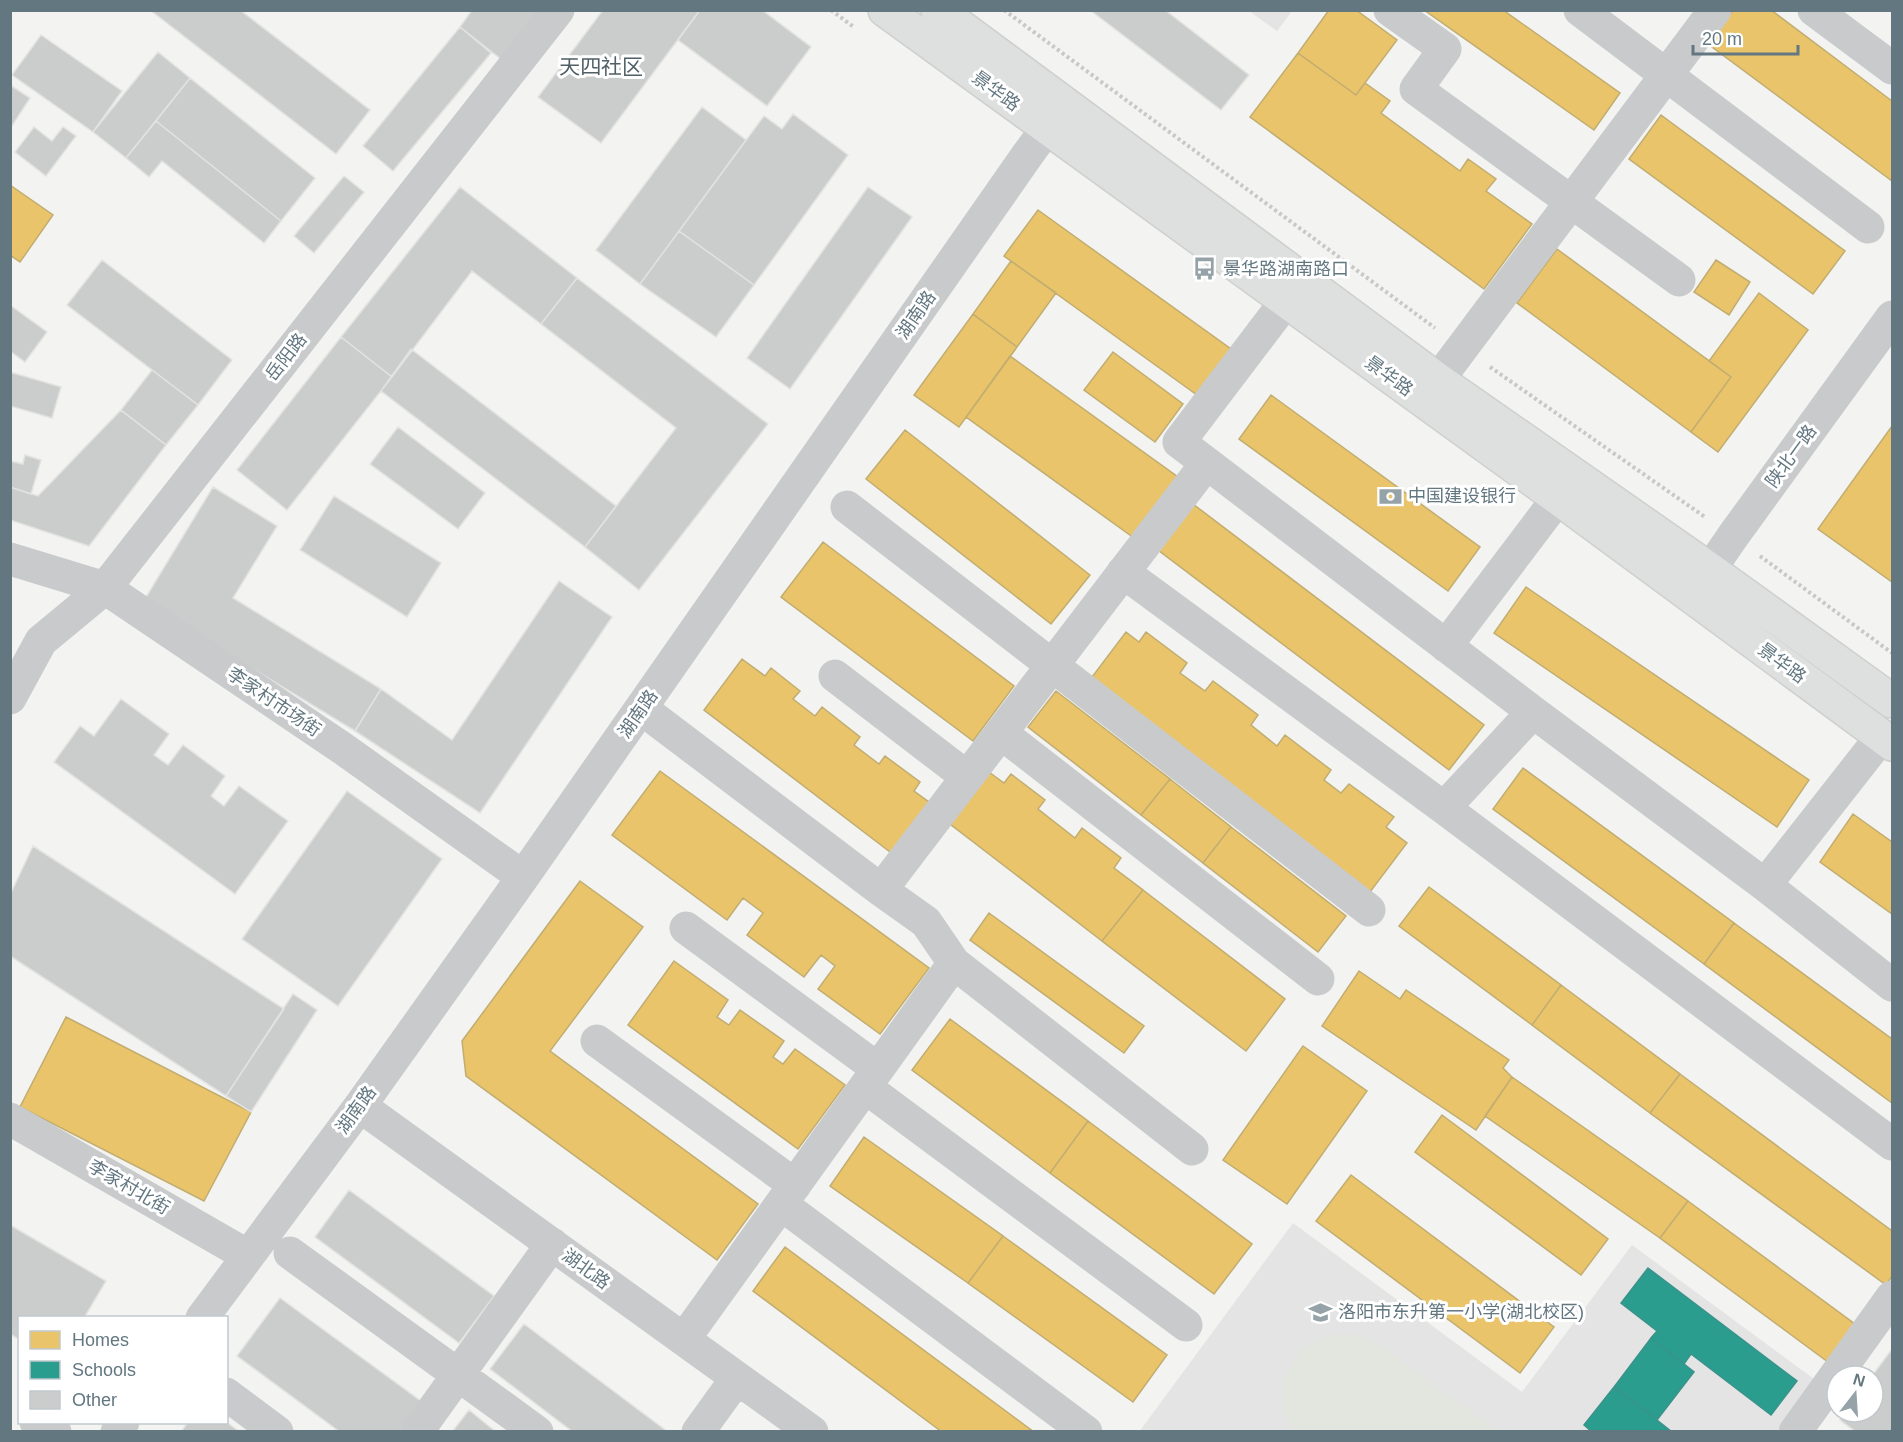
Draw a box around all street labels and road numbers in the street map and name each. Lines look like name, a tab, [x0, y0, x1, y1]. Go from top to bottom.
street label: 景华路	[968, 67, 1024, 115]
street label: 湖南路	[892, 287, 940, 343]
street label: 岳阳路	[261, 330, 311, 384]
street label: 景华路	[1361, 352, 1417, 400]
street label: 陕北一路	[1762, 421, 1820, 491]
street label: 景华路	[1754, 639, 1810, 687]
street label: 李家村市场街	[224, 664, 324, 740]
street label: 湖南路	[614, 686, 662, 742]
street label: 湖南路	[332, 1082, 380, 1138]
street label: 李家村北街	[85, 1156, 173, 1218]
street label: 湖北路	[558, 1245, 614, 1293]

